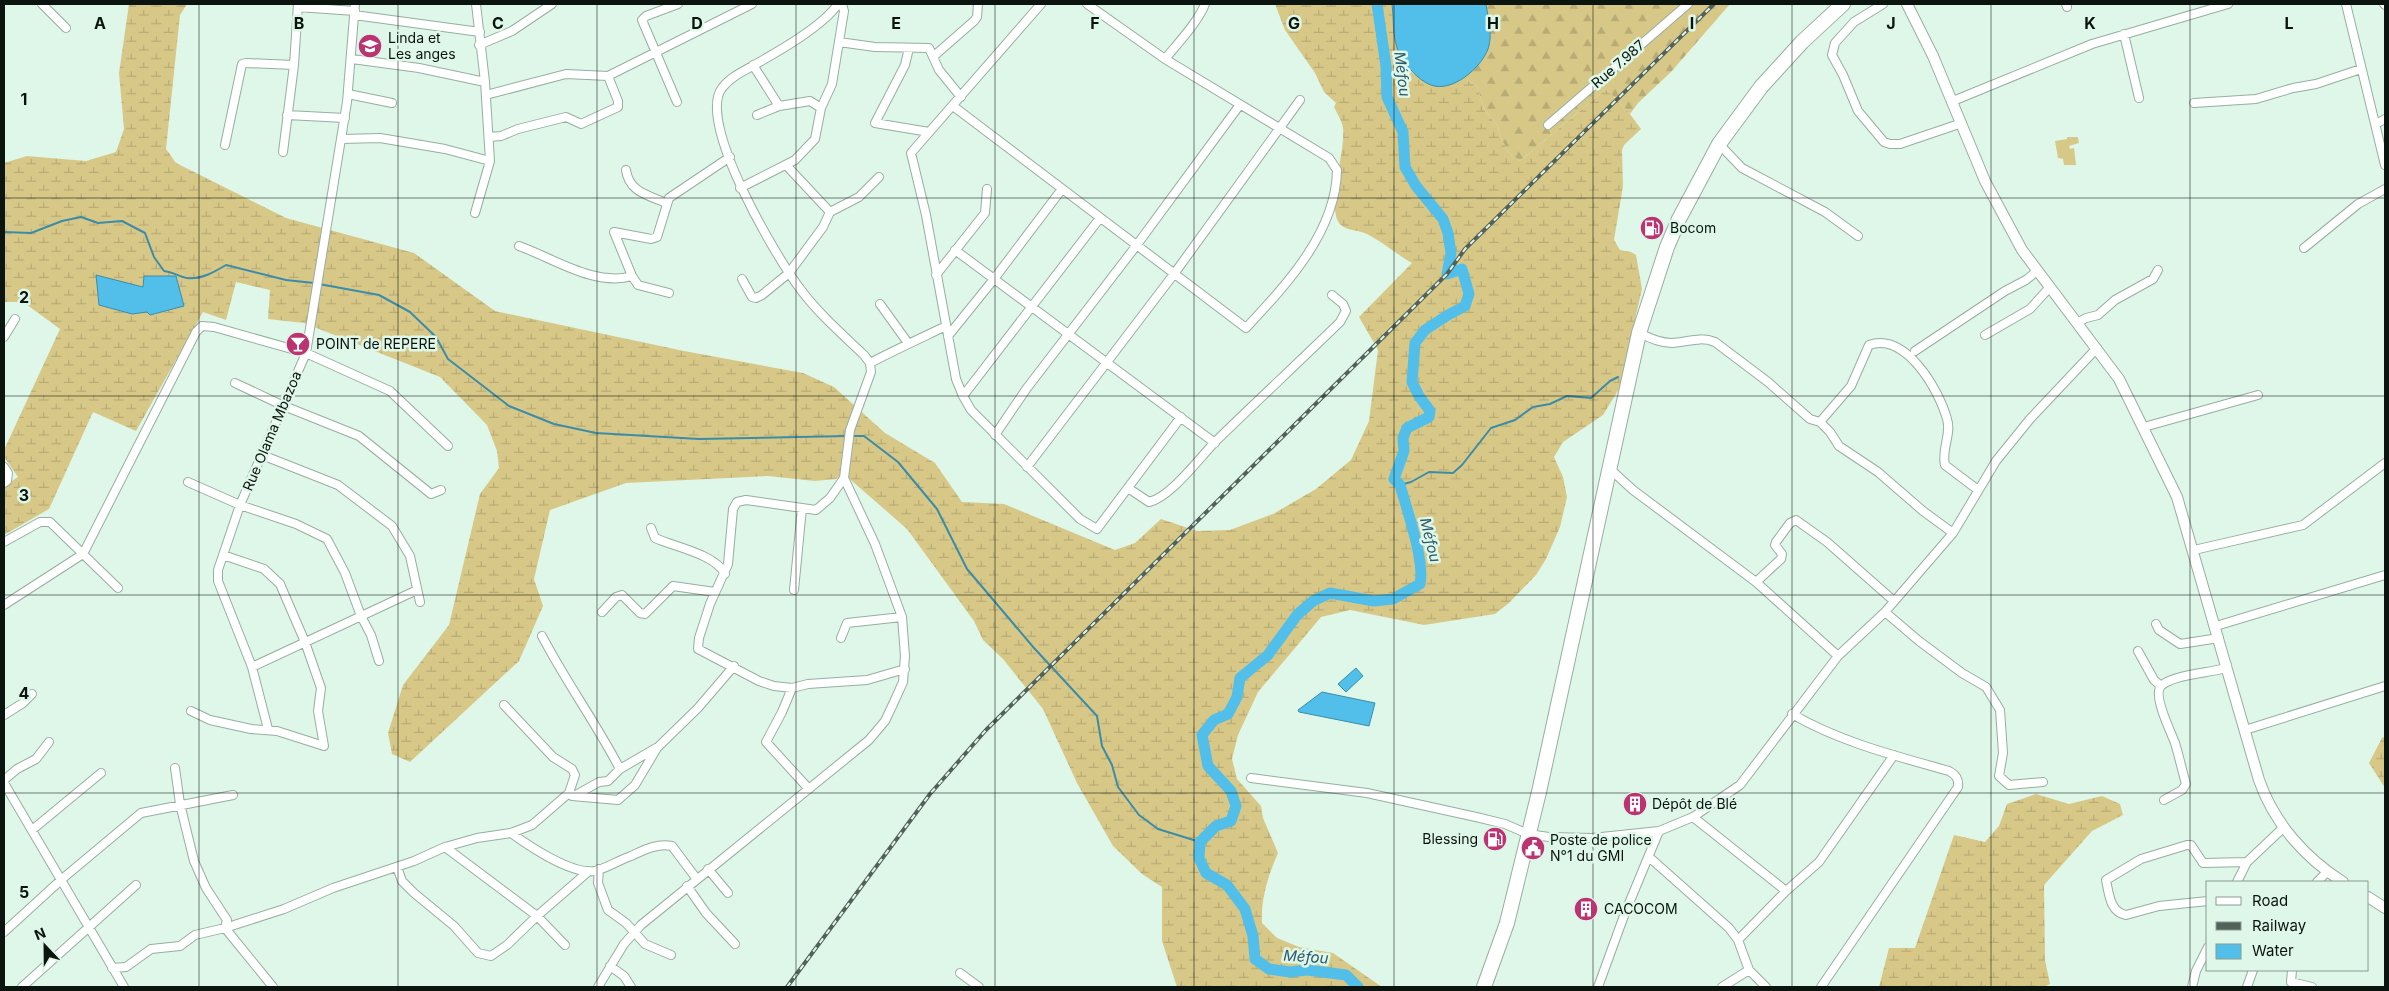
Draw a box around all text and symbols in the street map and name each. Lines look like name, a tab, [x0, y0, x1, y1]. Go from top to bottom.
text: A	[94, 13, 106, 33]
text: B	[294, 13, 304, 33]
text: C	[492, 13, 504, 33]
text: D	[691, 13, 703, 33]
text: E	[891, 13, 901, 33]
text: F	[1090, 13, 1100, 33]
text: G	[1288, 13, 1300, 33]
text: H	[1487, 13, 1499, 33]
text: I	[1690, 13, 1694, 33]
text: J	[1886, 13, 1896, 33]
text: K	[2084, 13, 2096, 33]
text: L	[2284, 13, 2294, 33]
place label: Linda et Les anges	[388, 29, 456, 62]
school or university icon: Linda et Les anges	[357, 33, 383, 59]
street label: Rue 7.987	[1588, 36, 1648, 91]
water label: Méfou	[1390, 50, 1415, 98]
text: 1	[21, 89, 27, 109]
fuel station icon: Bocom	[1639, 215, 1665, 241]
place label: Bocom	[1670, 219, 1716, 236]
text: 2	[19, 287, 29, 307]
bar icon: POINT de REPERE	[285, 331, 311, 357]
place label: POINT de REPERE	[316, 335, 436, 352]
street label: Rue Olama Mbazoa	[239, 368, 304, 493]
text: 3	[19, 485, 29, 505]
water label: Méfou	[1416, 516, 1445, 564]
text: 4	[19, 683, 30, 703]
building icon: Dépôt de Blé	[1622, 791, 1648, 817]
place label: Dépôt de Blé	[1652, 795, 1737, 812]
fuel station icon: Blessing	[1482, 826, 1508, 852]
place label: Blessing	[1422, 830, 1478, 847]
place label: Poste de police N°1 du GMI	[1550, 831, 1652, 864]
public building icon: Poste de police N°1 du GMI	[1520, 835, 1546, 861]
legend	[2206, 881, 2369, 971]
text: 5	[19, 882, 29, 902]
text: Road	[2252, 891, 2288, 910]
building icon: CACOCOM	[1573, 896, 1599, 922]
place label: CACOCOM	[1604, 900, 1678, 917]
text: Railway	[2252, 916, 2307, 935]
north arrow	[20, 921, 70, 971]
text: N	[32, 924, 48, 943]
text: Water	[2252, 941, 2294, 960]
water label: Méfou	[1283, 945, 1329, 968]

